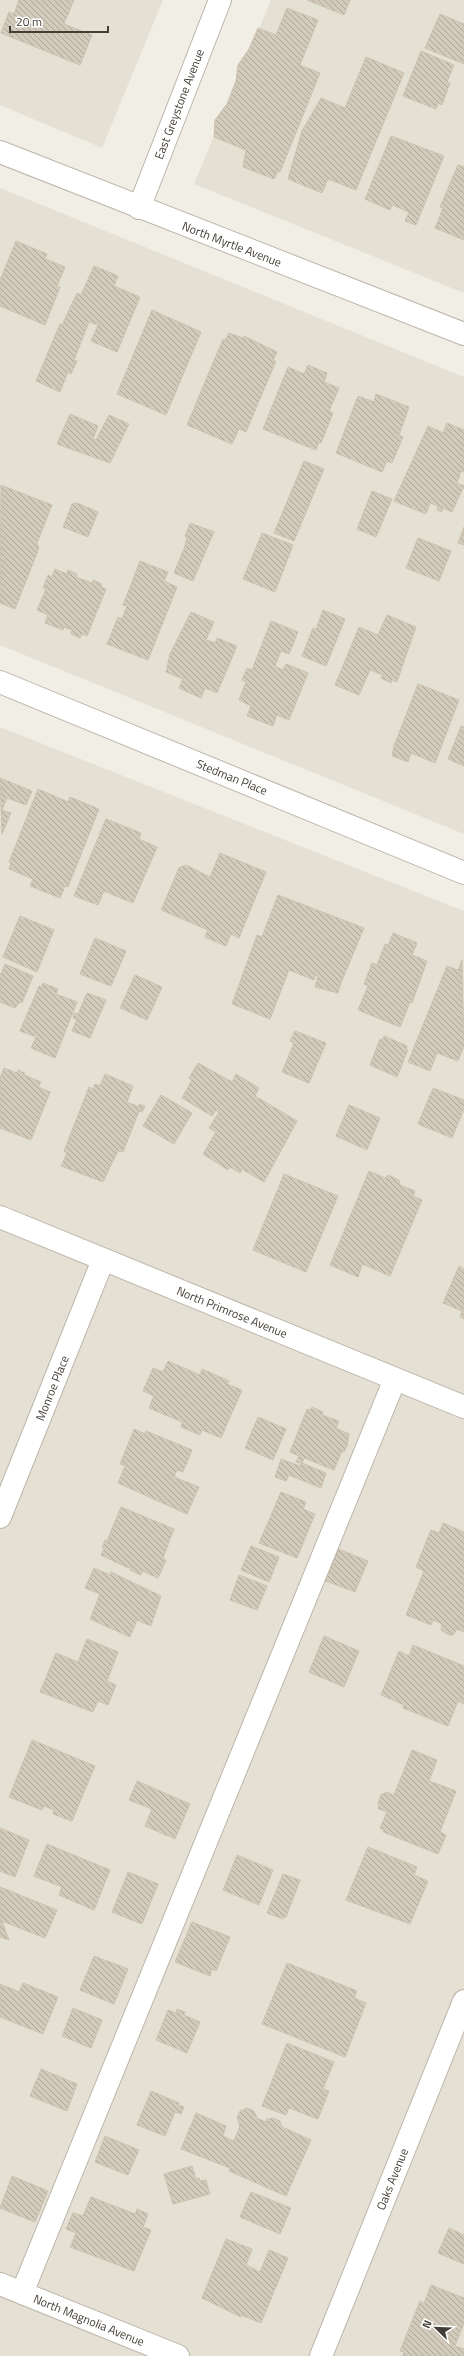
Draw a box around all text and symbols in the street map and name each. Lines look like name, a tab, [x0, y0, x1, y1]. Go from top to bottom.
scale bar	[10, 8, 108, 34]
text: 20 m	[16, 12, 42, 31]
street label: East Greystone Avenue	[149, 46, 209, 162]
street label: North Myrtle Avenue	[180, 216, 284, 272]
street label: Stedman Place	[194, 754, 270, 800]
street label: North Primrose Avenue	[174, 1281, 290, 1343]
street label: Monroe Place	[30, 1352, 74, 1424]
street label: Oaks Avenue	[371, 2145, 413, 2213]
street label: North Magnolia Avenue	[31, 2289, 147, 2351]
north arrow	[416, 2308, 456, 2348]
text: N	[418, 2317, 436, 2331]

